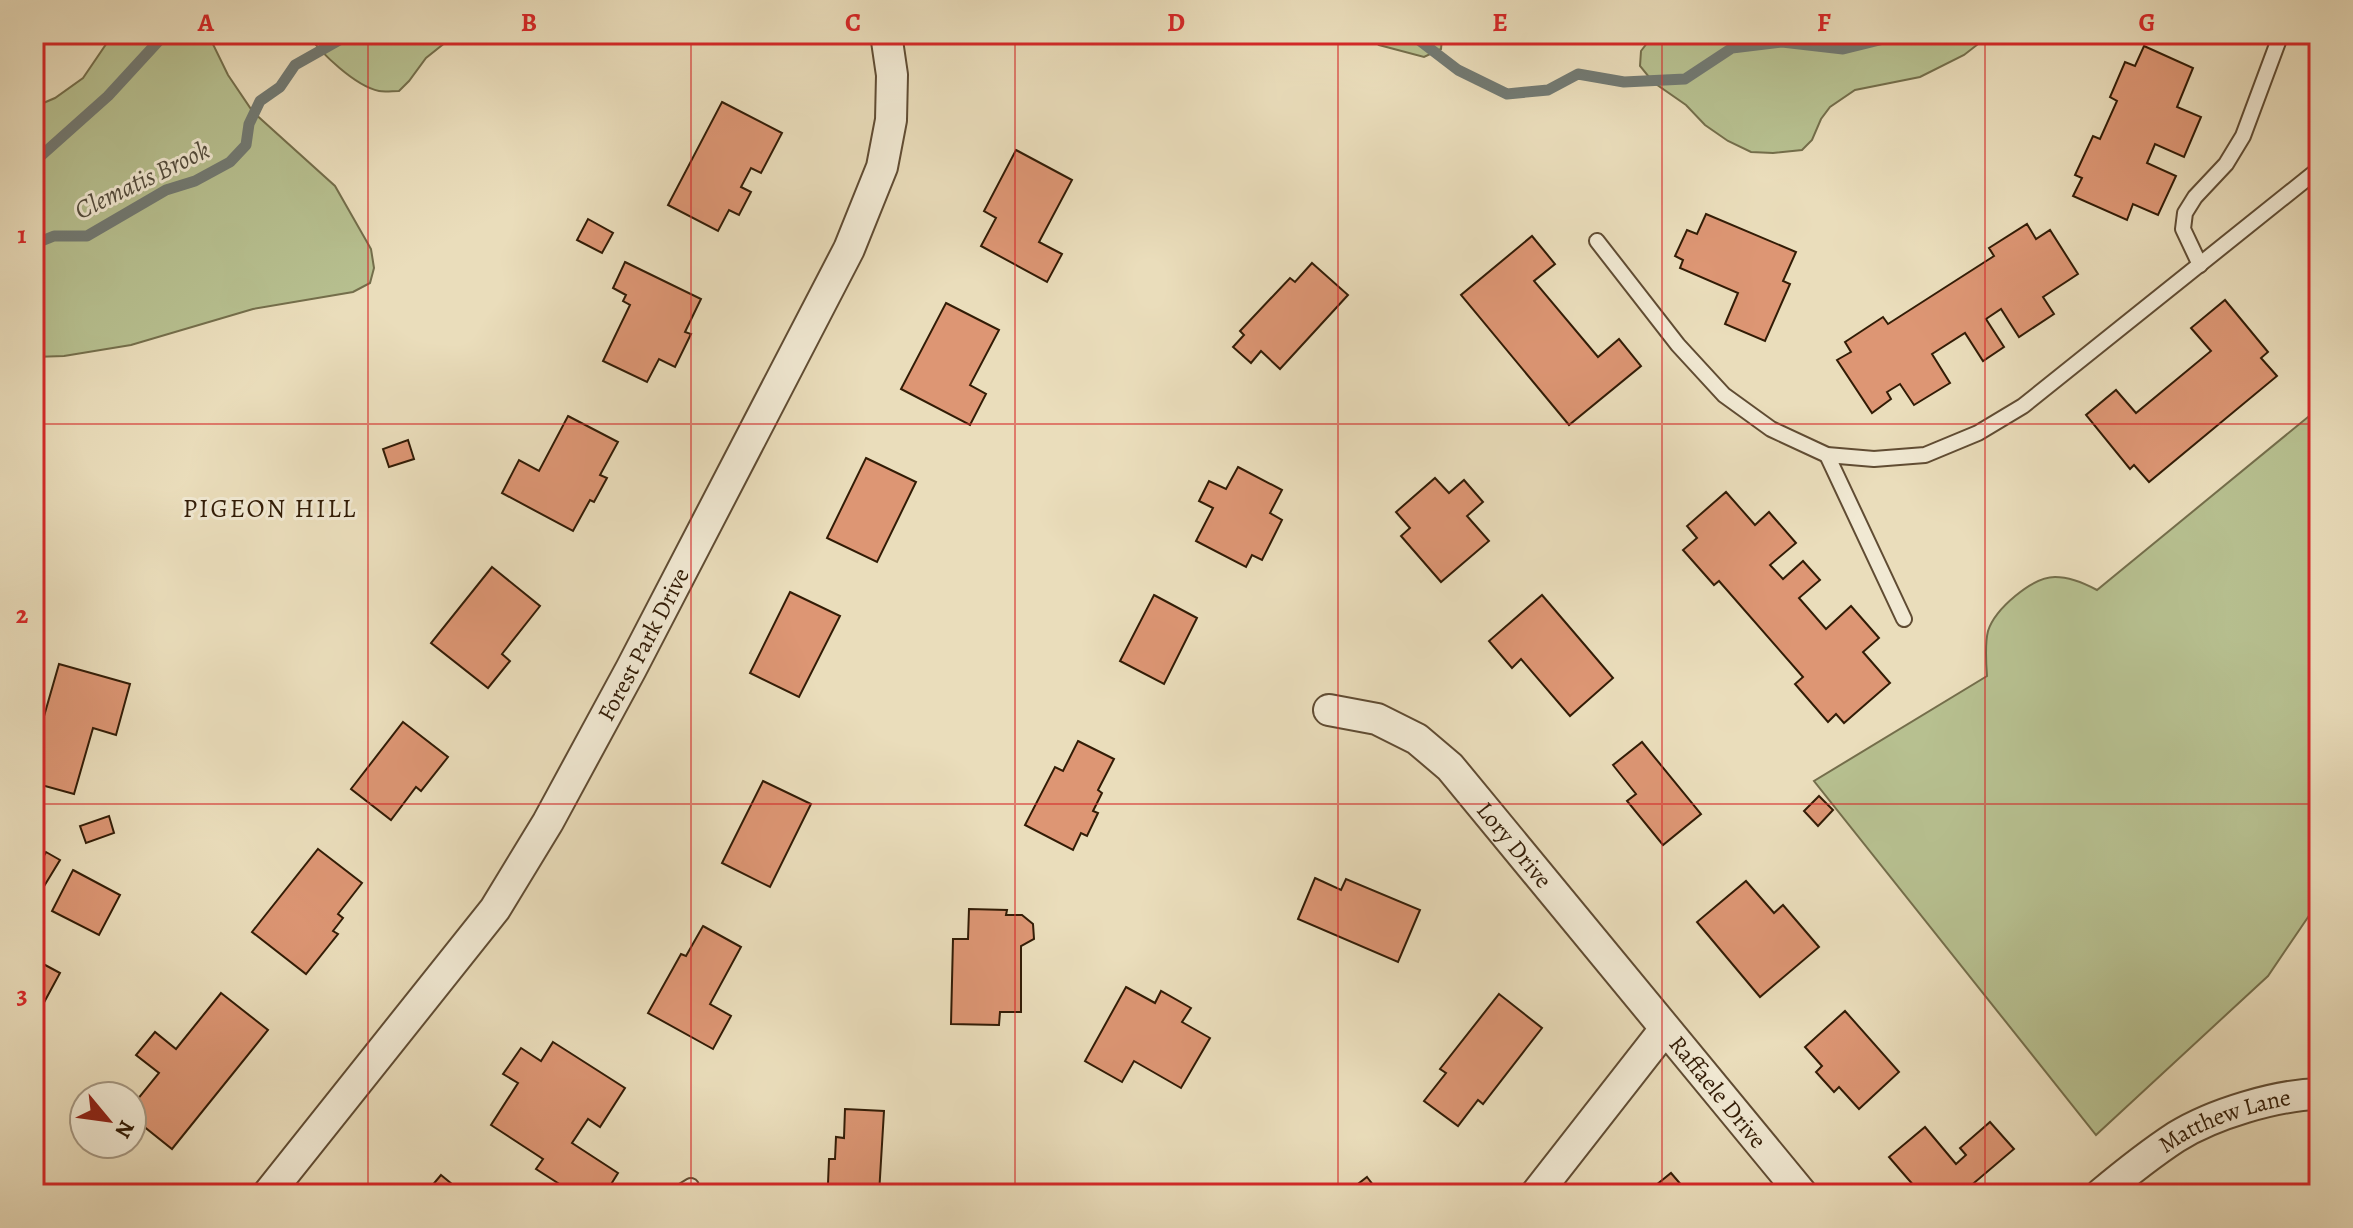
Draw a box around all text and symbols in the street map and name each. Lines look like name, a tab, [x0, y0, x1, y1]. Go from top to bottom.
text: A	[197, 5, 215, 40]
text: B	[521, 5, 537, 40]
text: C	[845, 5, 861, 40]
text: D	[1167, 5, 1185, 40]
text: E	[1492, 5, 1508, 40]
text: F	[1817, 5, 1831, 40]
text: G	[2138, 5, 2156, 40]
water label: Clematis Brook	[69, 132, 215, 228]
text: 1	[17, 217, 27, 252]
district label: PIGEON HILL	[183, 491, 357, 526]
street label: Forest Park Drive	[590, 562, 697, 727]
text: 2	[16, 597, 29, 632]
street label: Lory Drive	[1469, 795, 1559, 895]
text: 3	[16, 977, 28, 1012]
street label: Raffaele Drive	[1662, 1029, 1774, 1155]
north arrow	[68, 1080, 148, 1160]
street label: Matthew Lane	[2152, 1081, 2293, 1160]
text: N	[108, 1115, 142, 1143]

